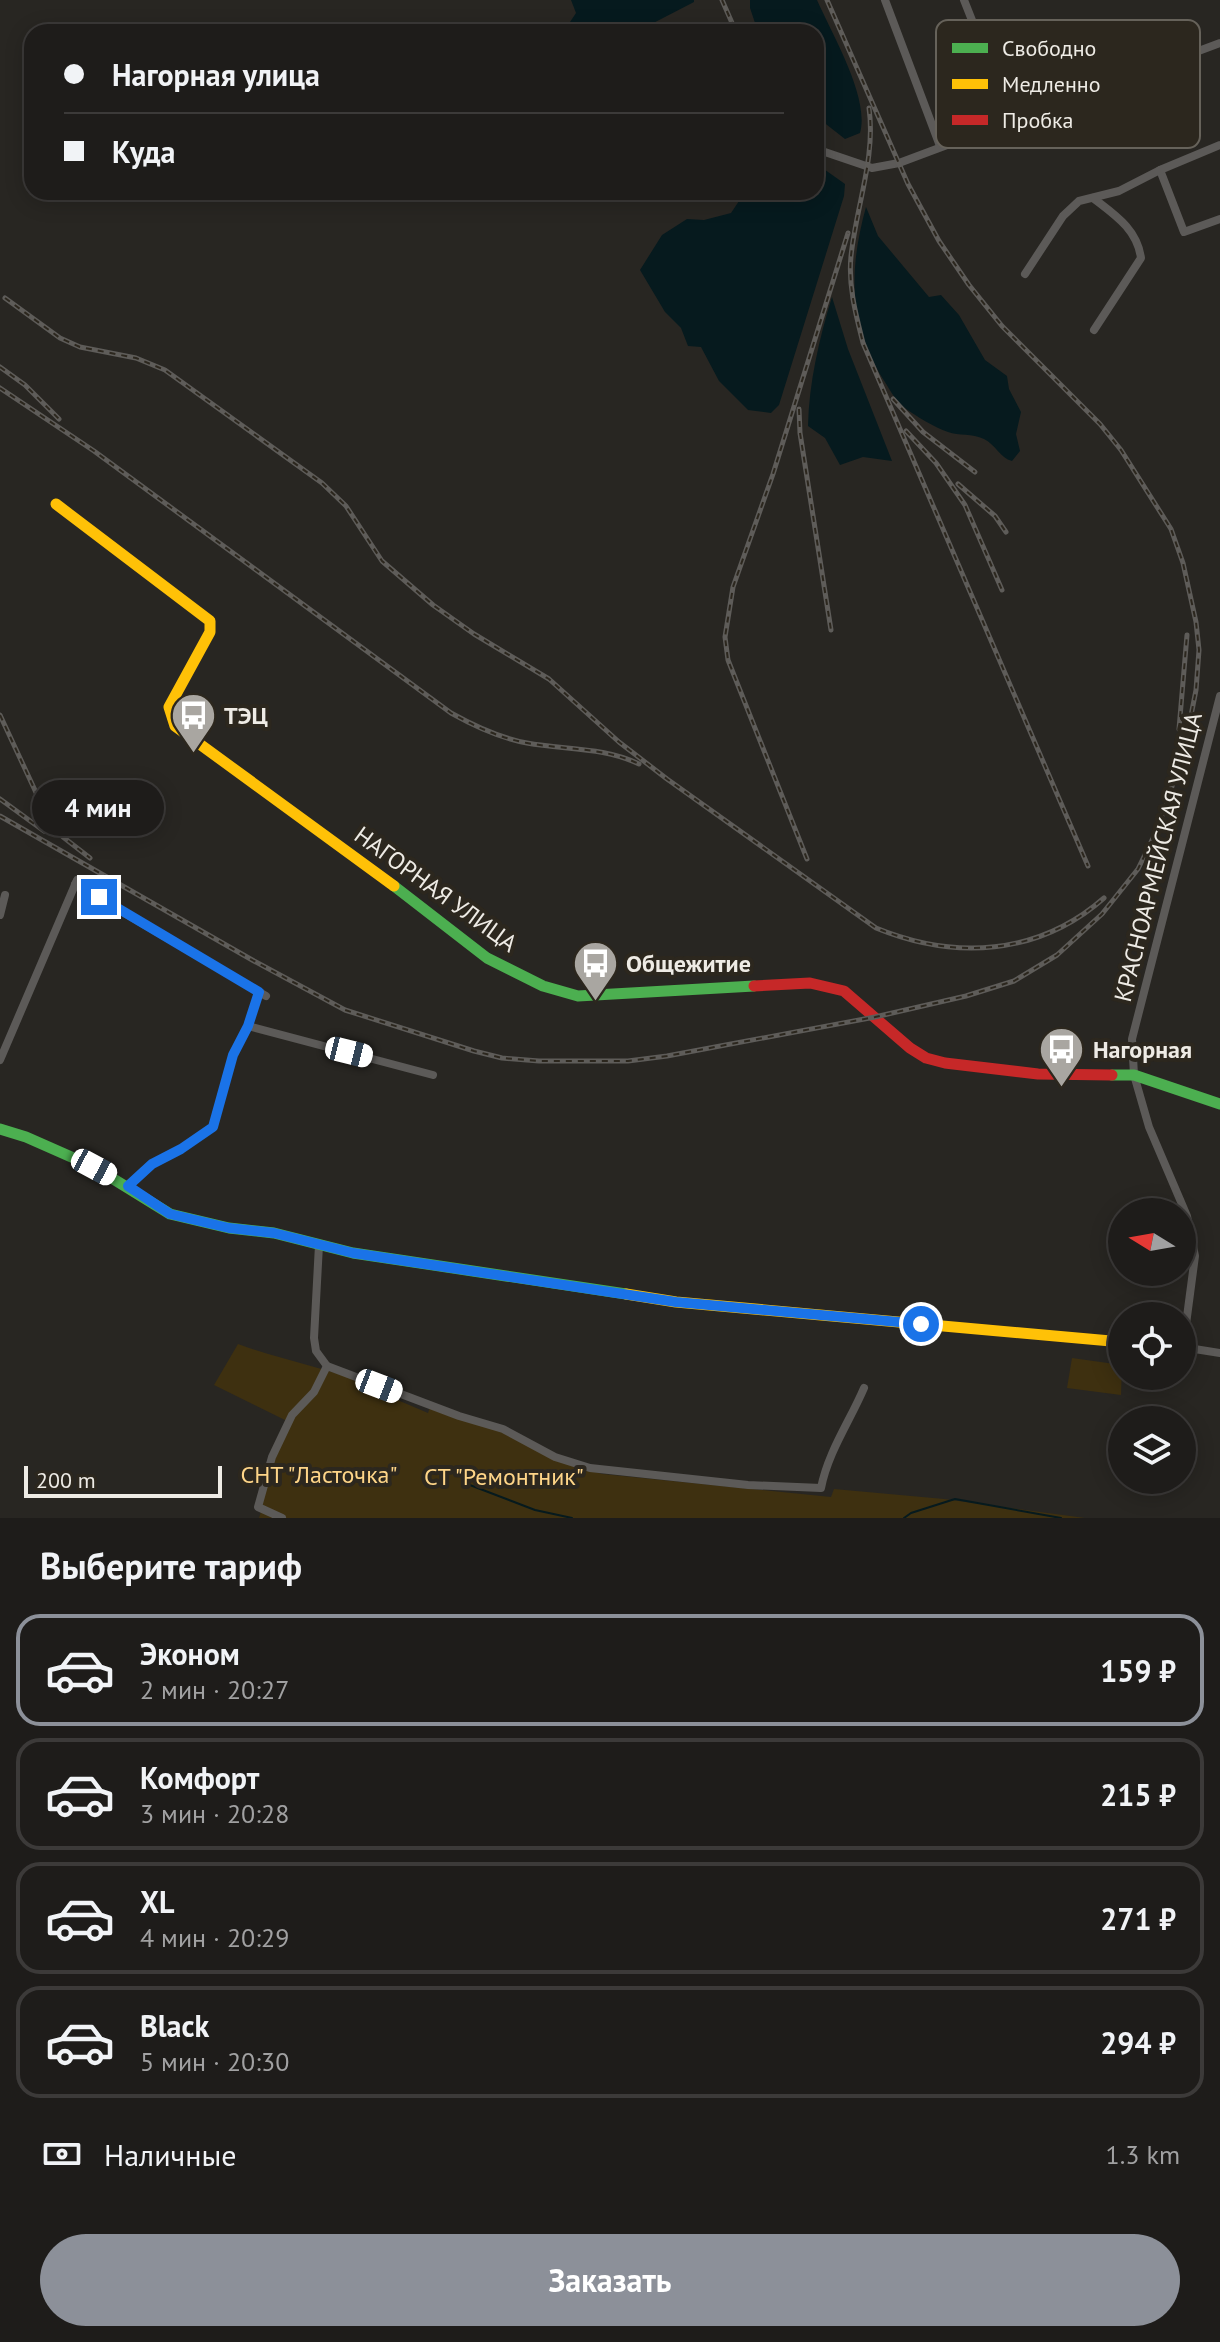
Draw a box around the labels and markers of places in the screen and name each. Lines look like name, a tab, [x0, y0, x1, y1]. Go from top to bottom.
bus stop icon: ТЭЦ	[169, 691, 217, 754]
place label: ТЭЦ	[224, 700, 268, 731]
bus stop icon: Общежитие	[571, 939, 619, 1002]
place label: Общежитие	[626, 948, 751, 979]
bus stop icon: Нагорная	[1038, 1025, 1086, 1088]
place label: Нагорная	[1093, 1034, 1192, 1065]

